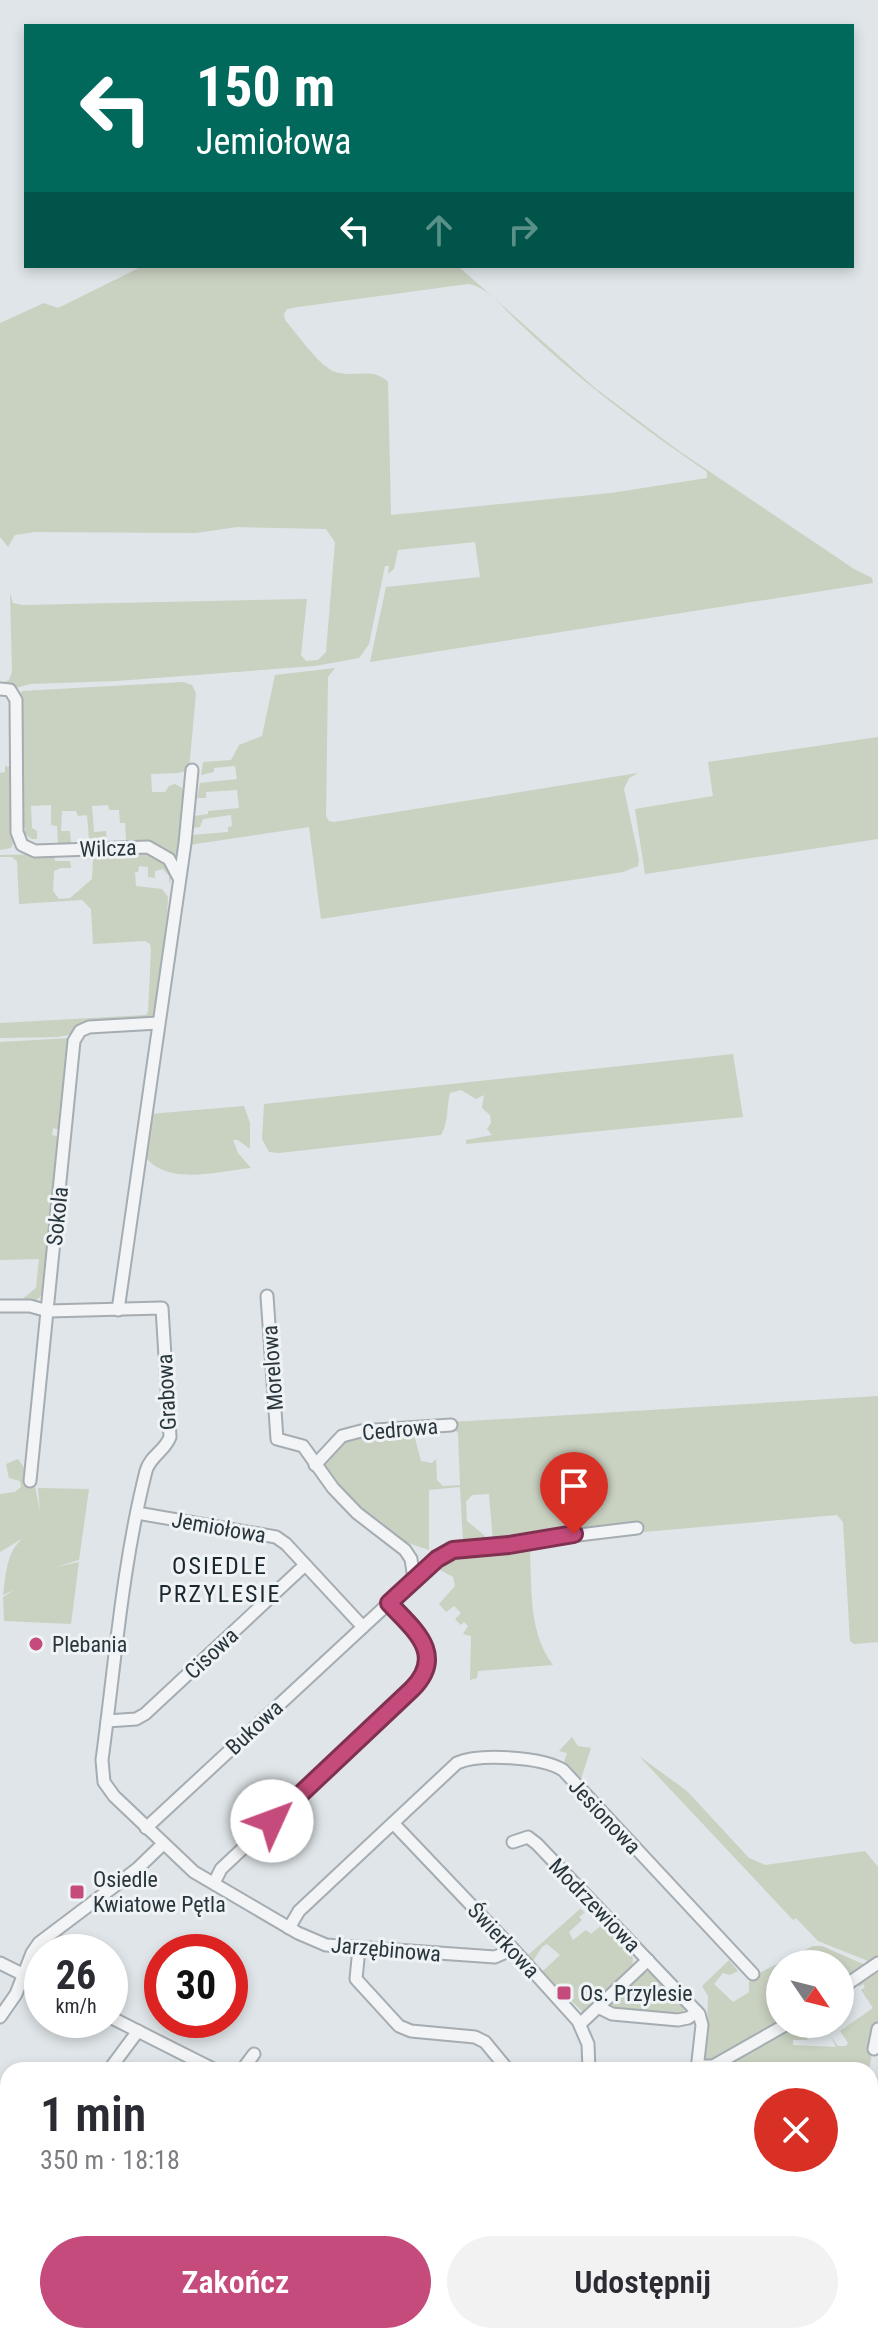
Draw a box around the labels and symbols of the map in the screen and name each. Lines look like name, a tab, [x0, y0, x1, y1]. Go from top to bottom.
street label: Wilcza	[79, 835, 137, 862]
street label: Sokola	[42, 1185, 73, 1247]
street label: Morelowa	[257, 1324, 288, 1411]
street label: Grabowa	[152, 1353, 181, 1431]
street label: Cedrowa	[361, 1414, 439, 1445]
pin	[540, 1452, 608, 1534]
street label: Jemiołowa	[170, 1507, 268, 1548]
district label: OSIEDLE PRZYLESIE	[159, 1552, 281, 1608]
street label: Cisowa	[180, 1623, 243, 1684]
place label: Plebania	[52, 1632, 127, 1657]
marker: Plebania	[27, 1635, 45, 1653]
street label: Bukowa	[221, 1695, 288, 1760]
street label: Jesionowa	[564, 1774, 646, 1859]
position arrow	[230, 1779, 314, 1863]
street label: Modrzewiowa	[544, 1853, 645, 1957]
place label: Osiedle Kwiatowe Pętla	[93, 1867, 226, 1917]
marker: Osiedle Kwiatowe Pętla	[68, 1883, 86, 1901]
street label: Świerkowa	[463, 1898, 545, 1983]
street label: Jarzębinowa	[330, 1932, 442, 1967]
speed limit sign: 30	[144, 1934, 248, 2038]
north arrow	[766, 1950, 854, 2038]
place label: Os. Przylesie	[580, 1981, 693, 2006]
marker: Os. Przylesie	[555, 1984, 573, 2002]

